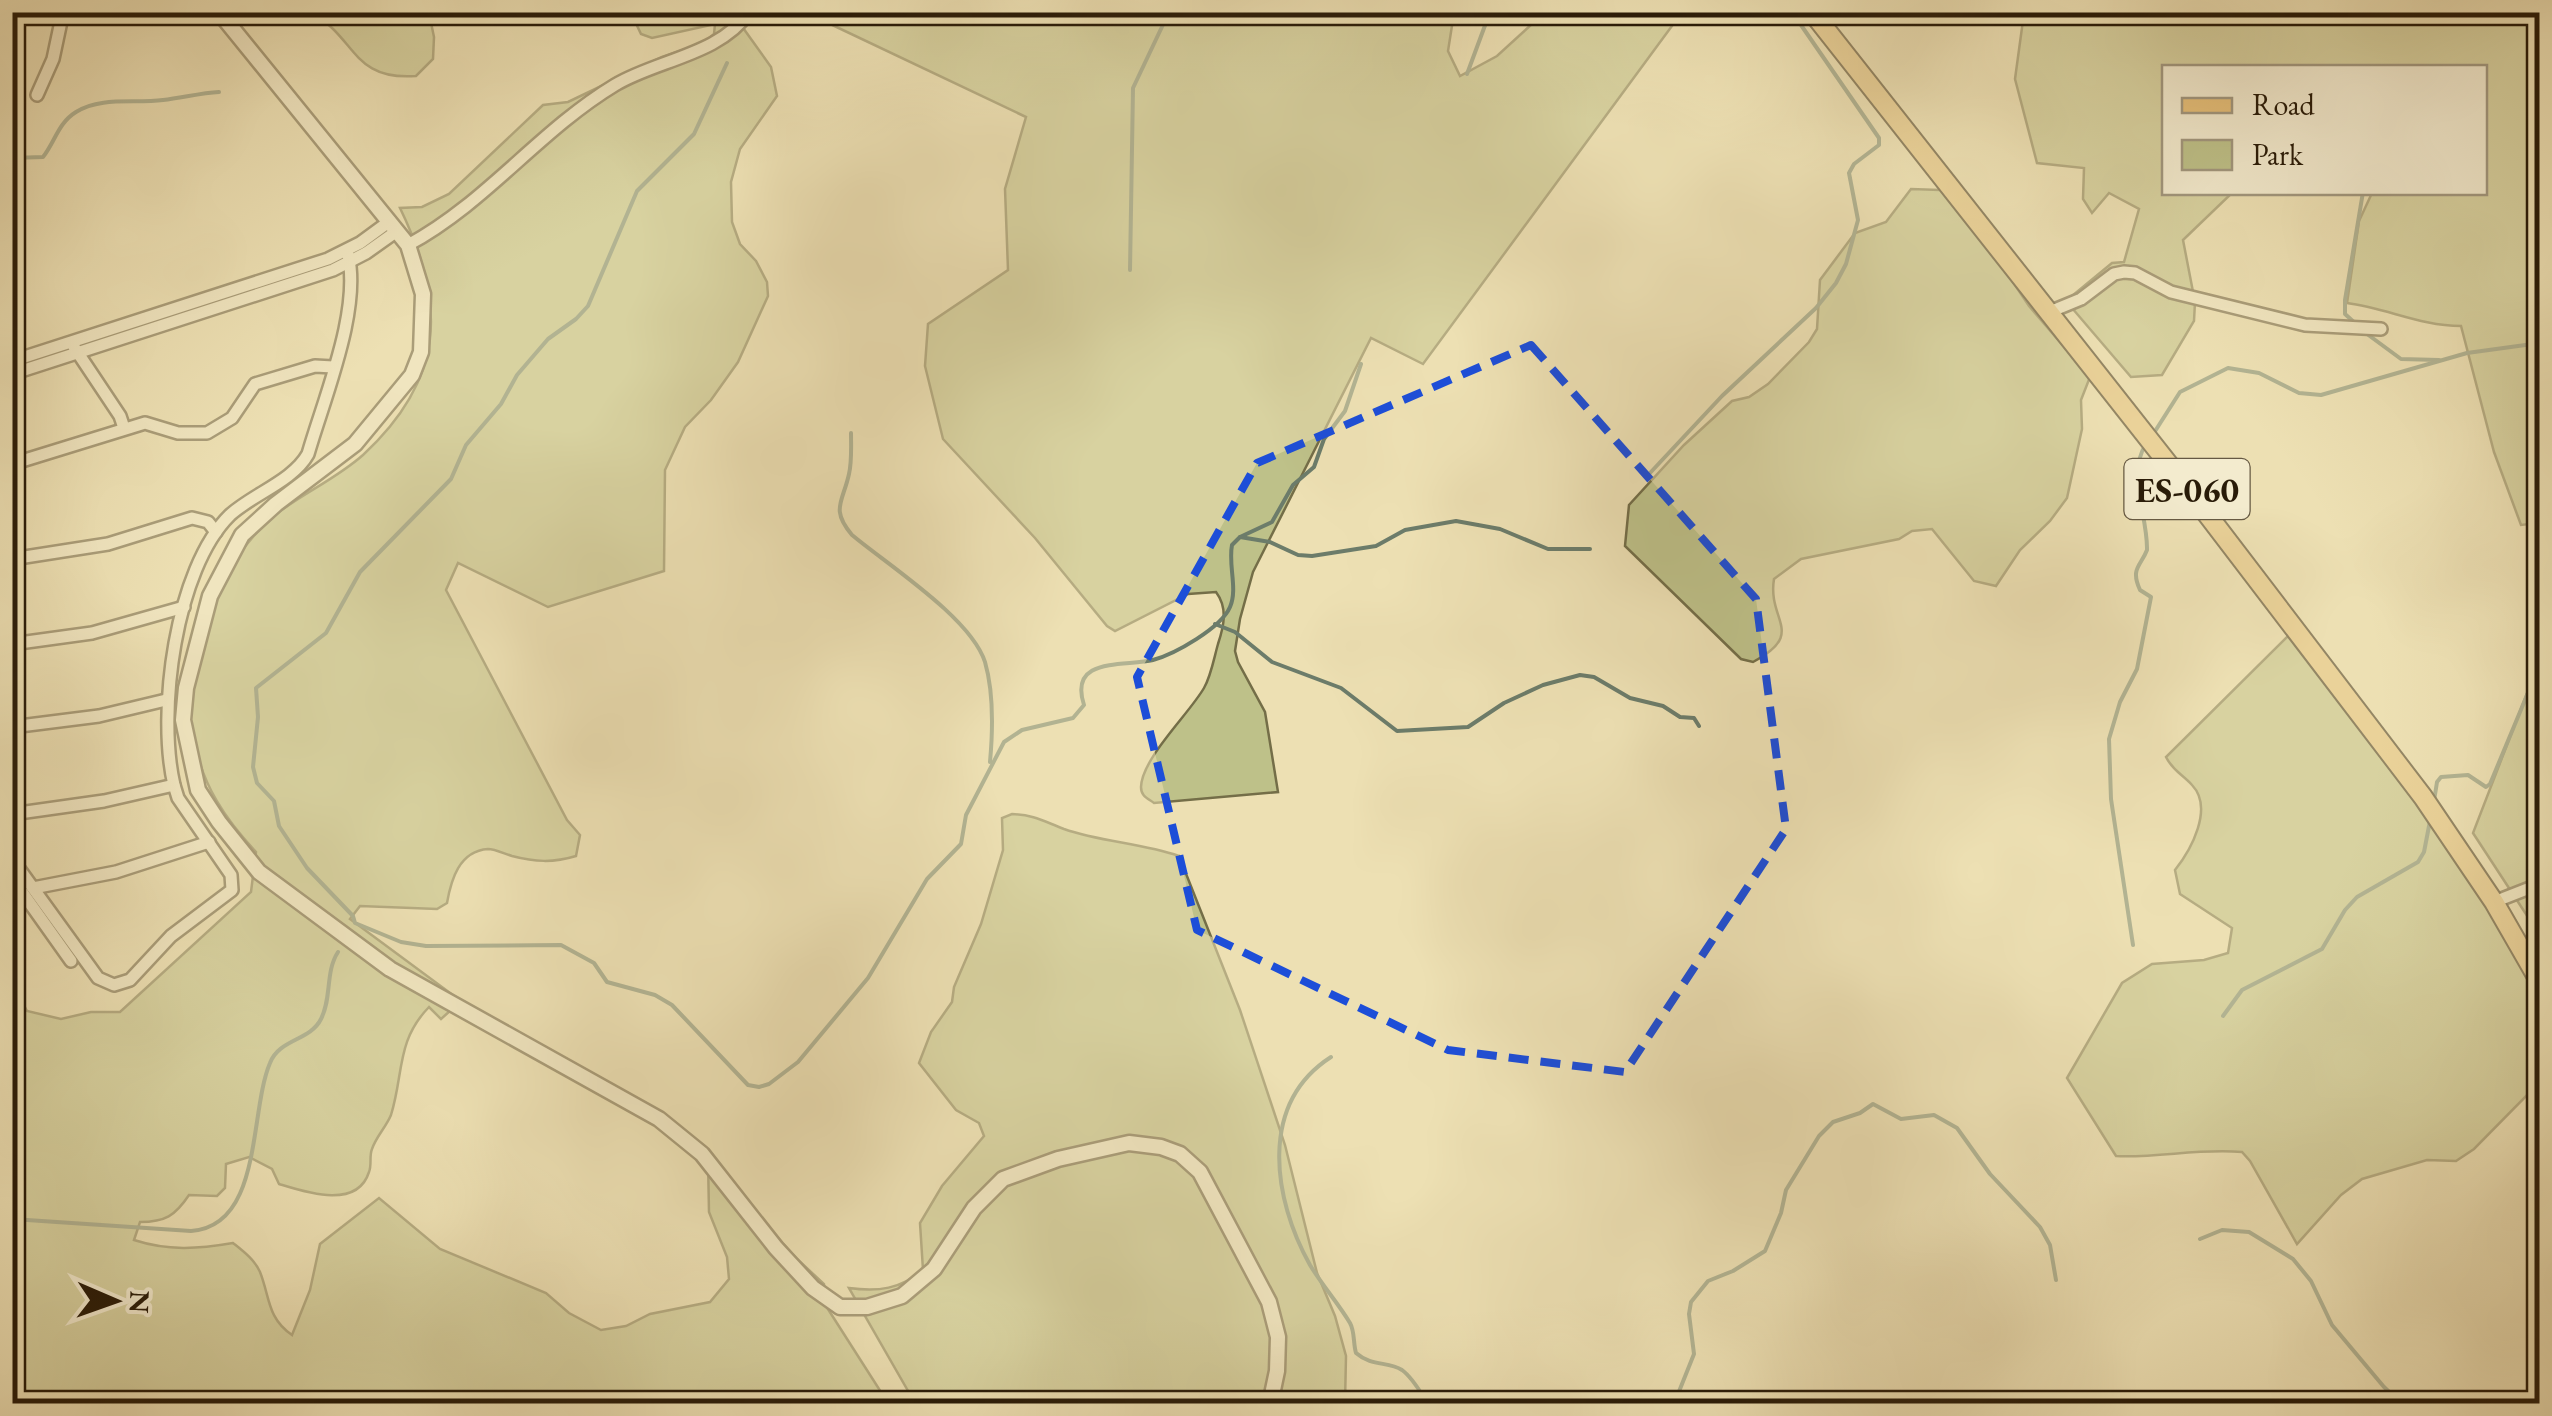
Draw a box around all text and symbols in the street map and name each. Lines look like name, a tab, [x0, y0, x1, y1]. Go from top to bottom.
legend	[2162, 65, 2487, 195]
text: Road	[2252, 85, 2316, 124]
text: Park	[2252, 135, 2304, 174]
road number: ES-060	[2124, 459, 2250, 519]
north arrow	[65, 1251, 165, 1351]
text: N	[122, 1290, 158, 1314]

